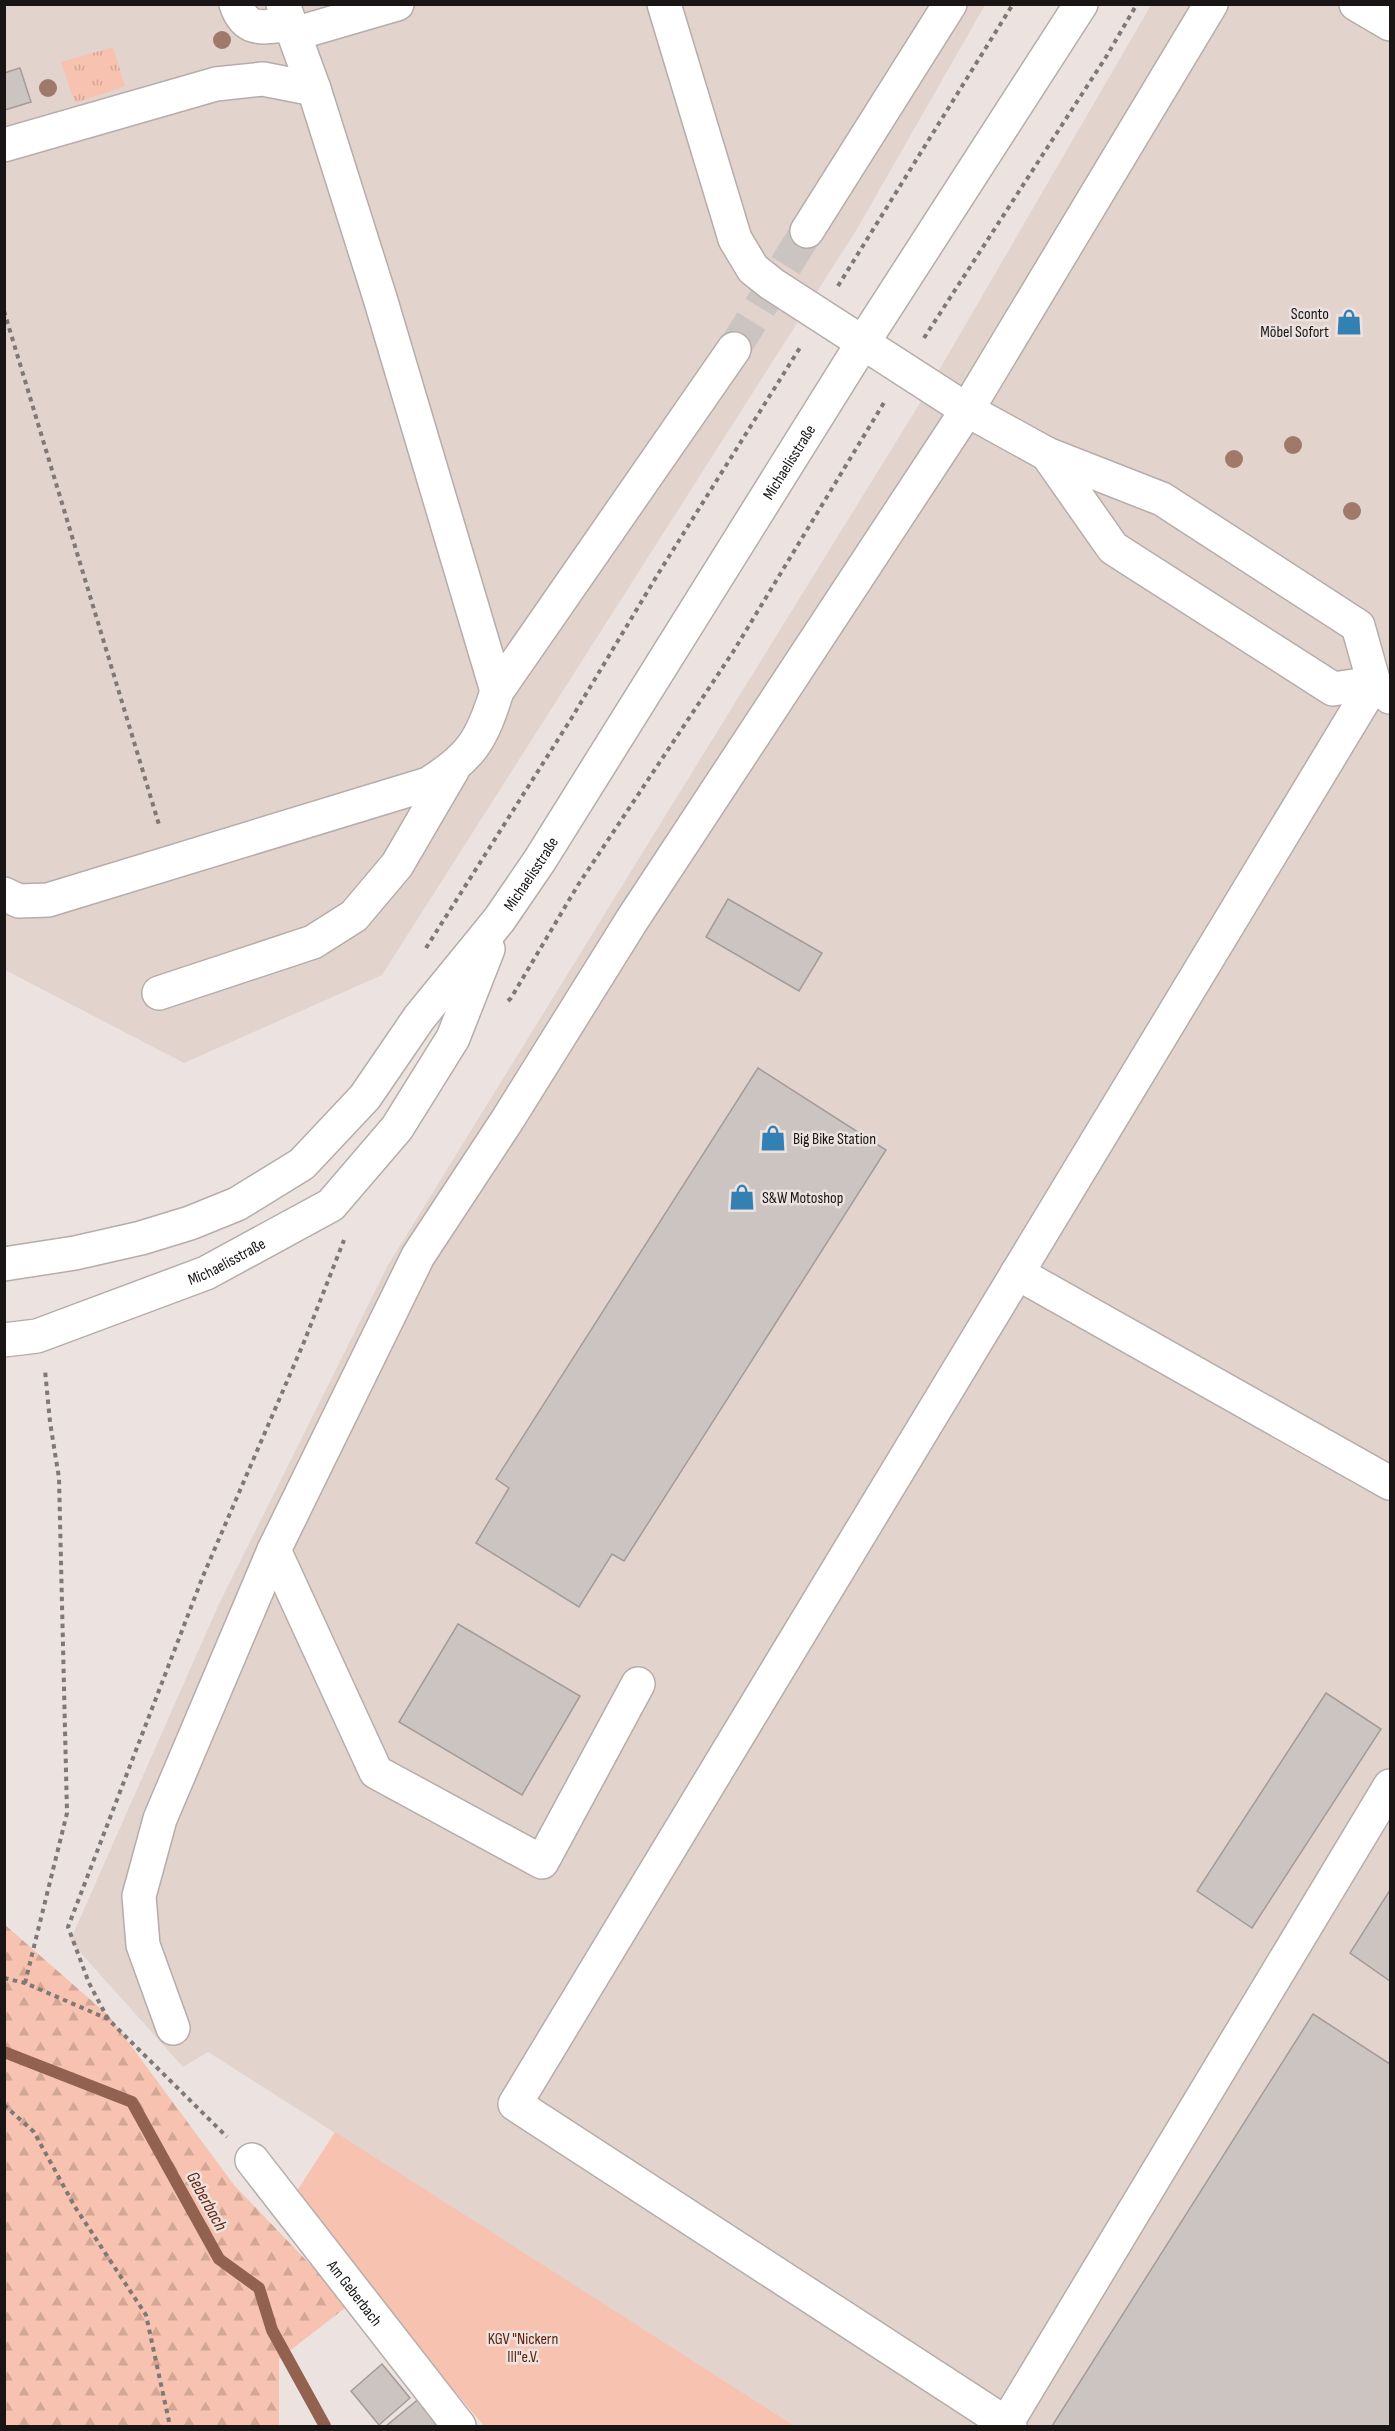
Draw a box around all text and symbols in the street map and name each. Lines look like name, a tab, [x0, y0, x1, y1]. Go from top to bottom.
place label: Sconto Möbel Sofort	[1260, 305, 1329, 342]
shop icon: Sconto Möbel Sofort	[1334, 307, 1364, 337]
street label: Michaelisstraße	[759, 422, 820, 504]
street label: Michaelisstraße	[500, 834, 563, 915]
shop icon: Big Bike Station	[758, 1123, 788, 1153]
place label: Big Bike Station	[793, 1130, 876, 1149]
shop icon: S&W Motoshop	[727, 1182, 757, 1212]
place label: S&W Motoshop	[762, 1189, 843, 1208]
street label: Michaelisstraße	[186, 1235, 269, 1290]
water label: Geberbach	[182, 2168, 232, 2235]
street label: Am Geberbach	[322, 2256, 385, 2330]
park label: KGV "Nickern III"e.V.	[488, 2330, 558, 2367]

